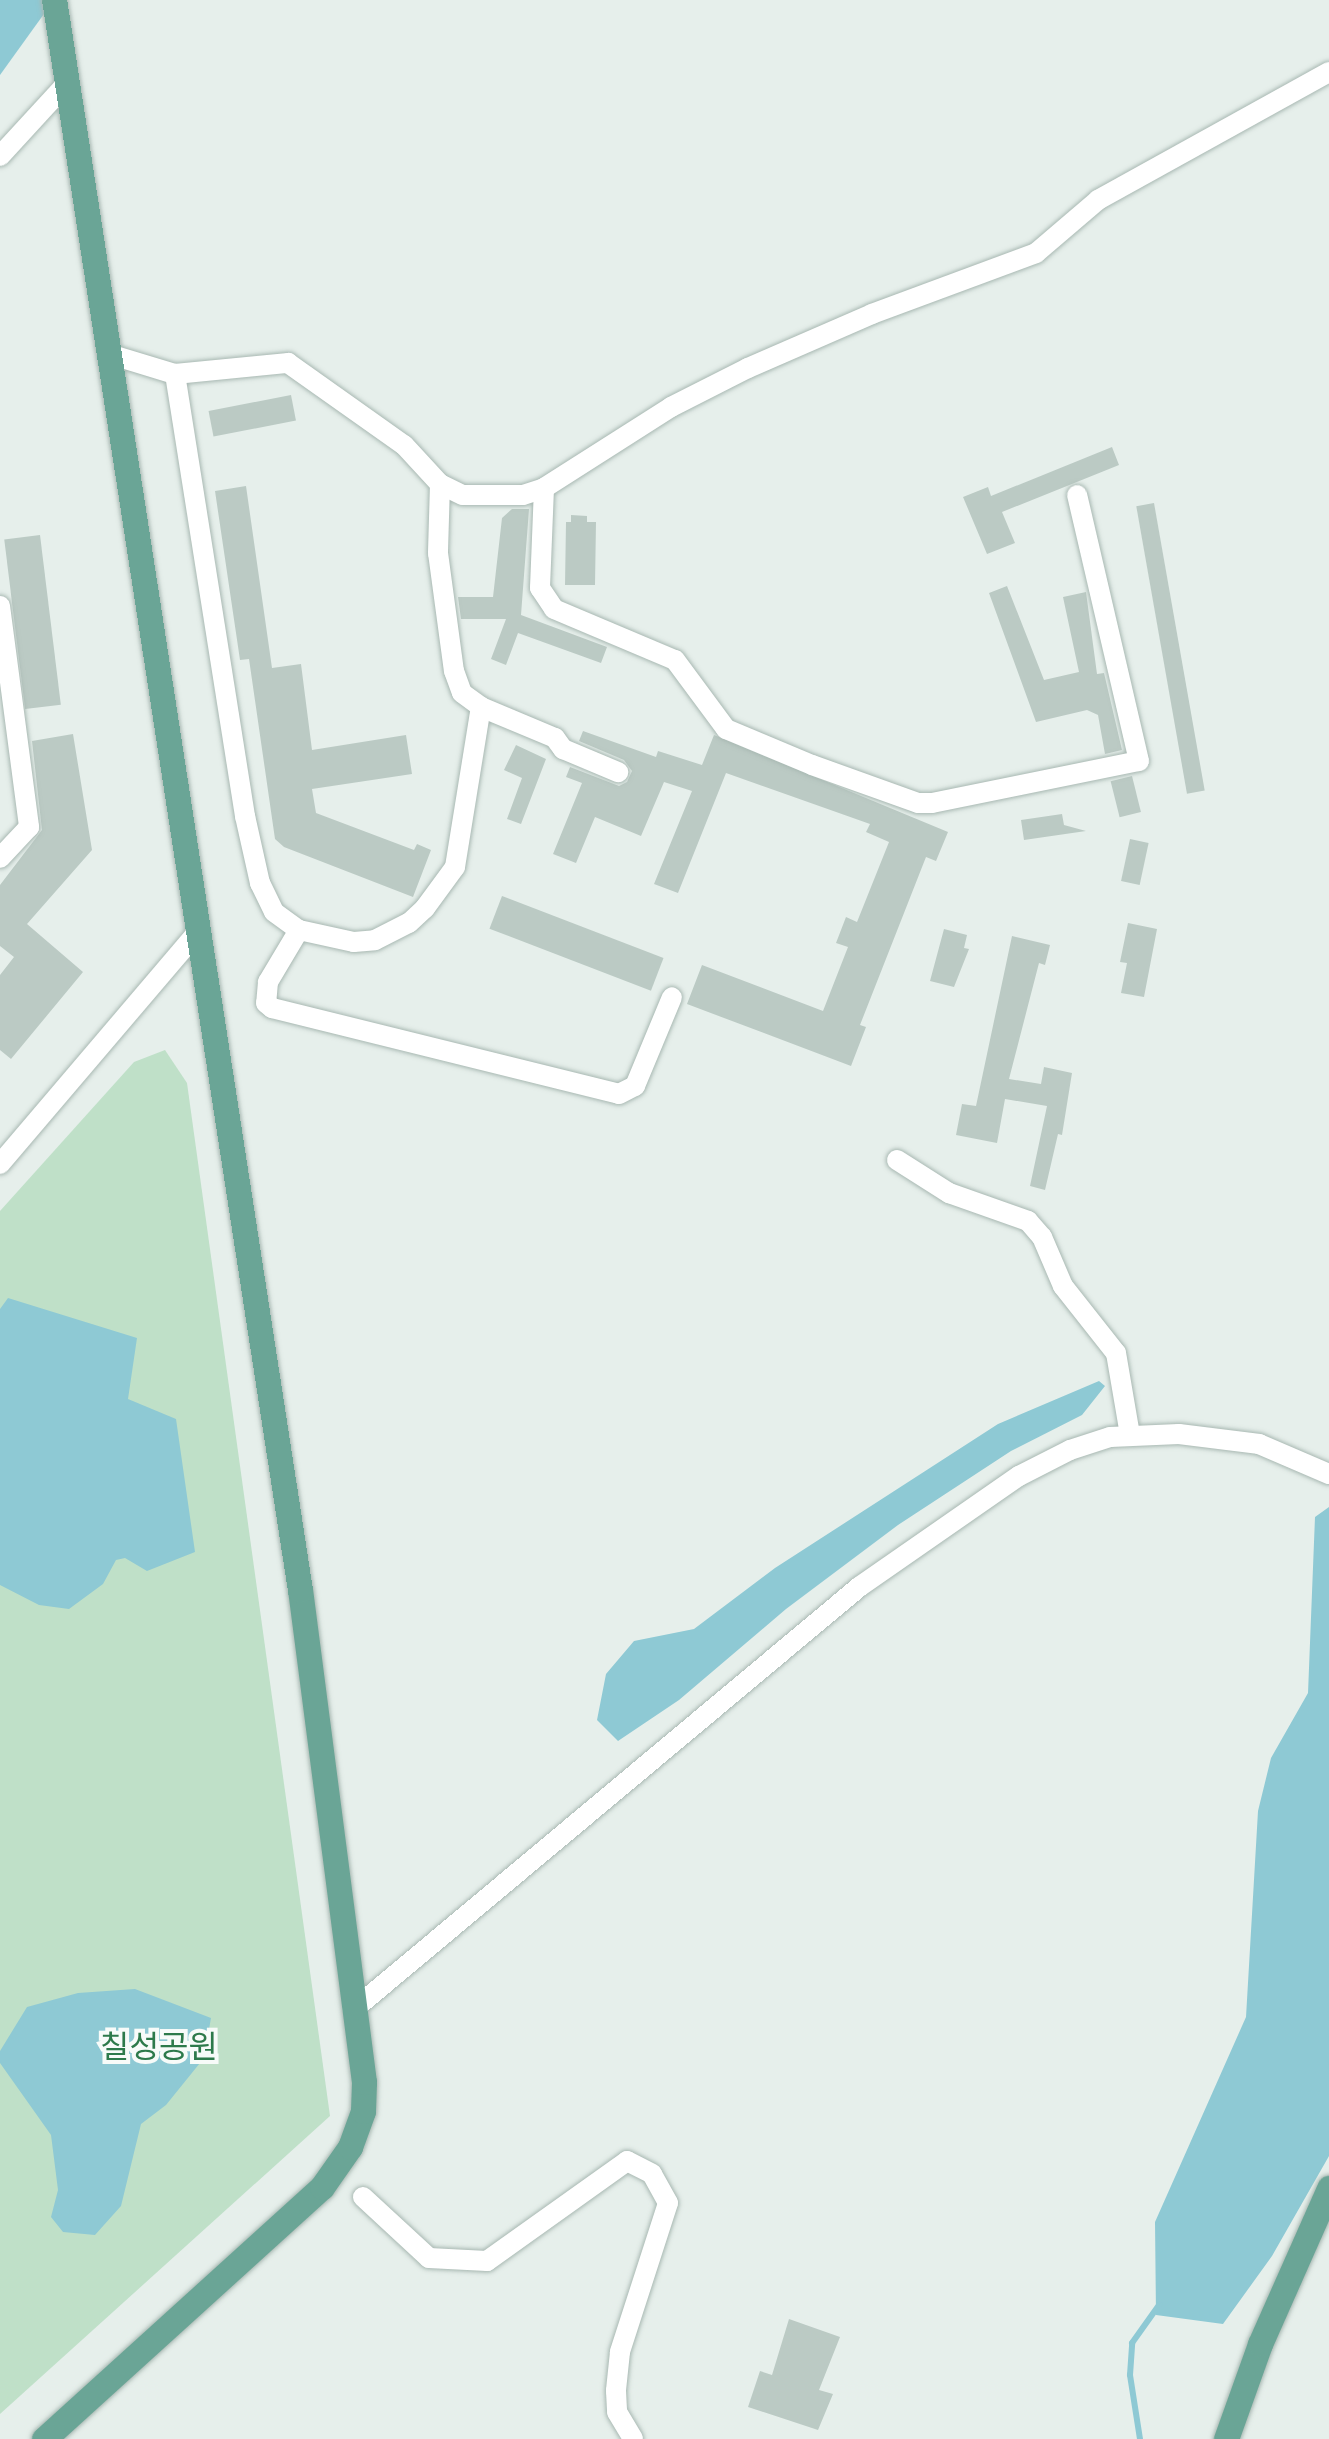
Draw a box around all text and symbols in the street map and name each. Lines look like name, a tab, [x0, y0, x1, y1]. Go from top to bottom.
park label: 칠성공원	[100, 2028, 218, 2066]

